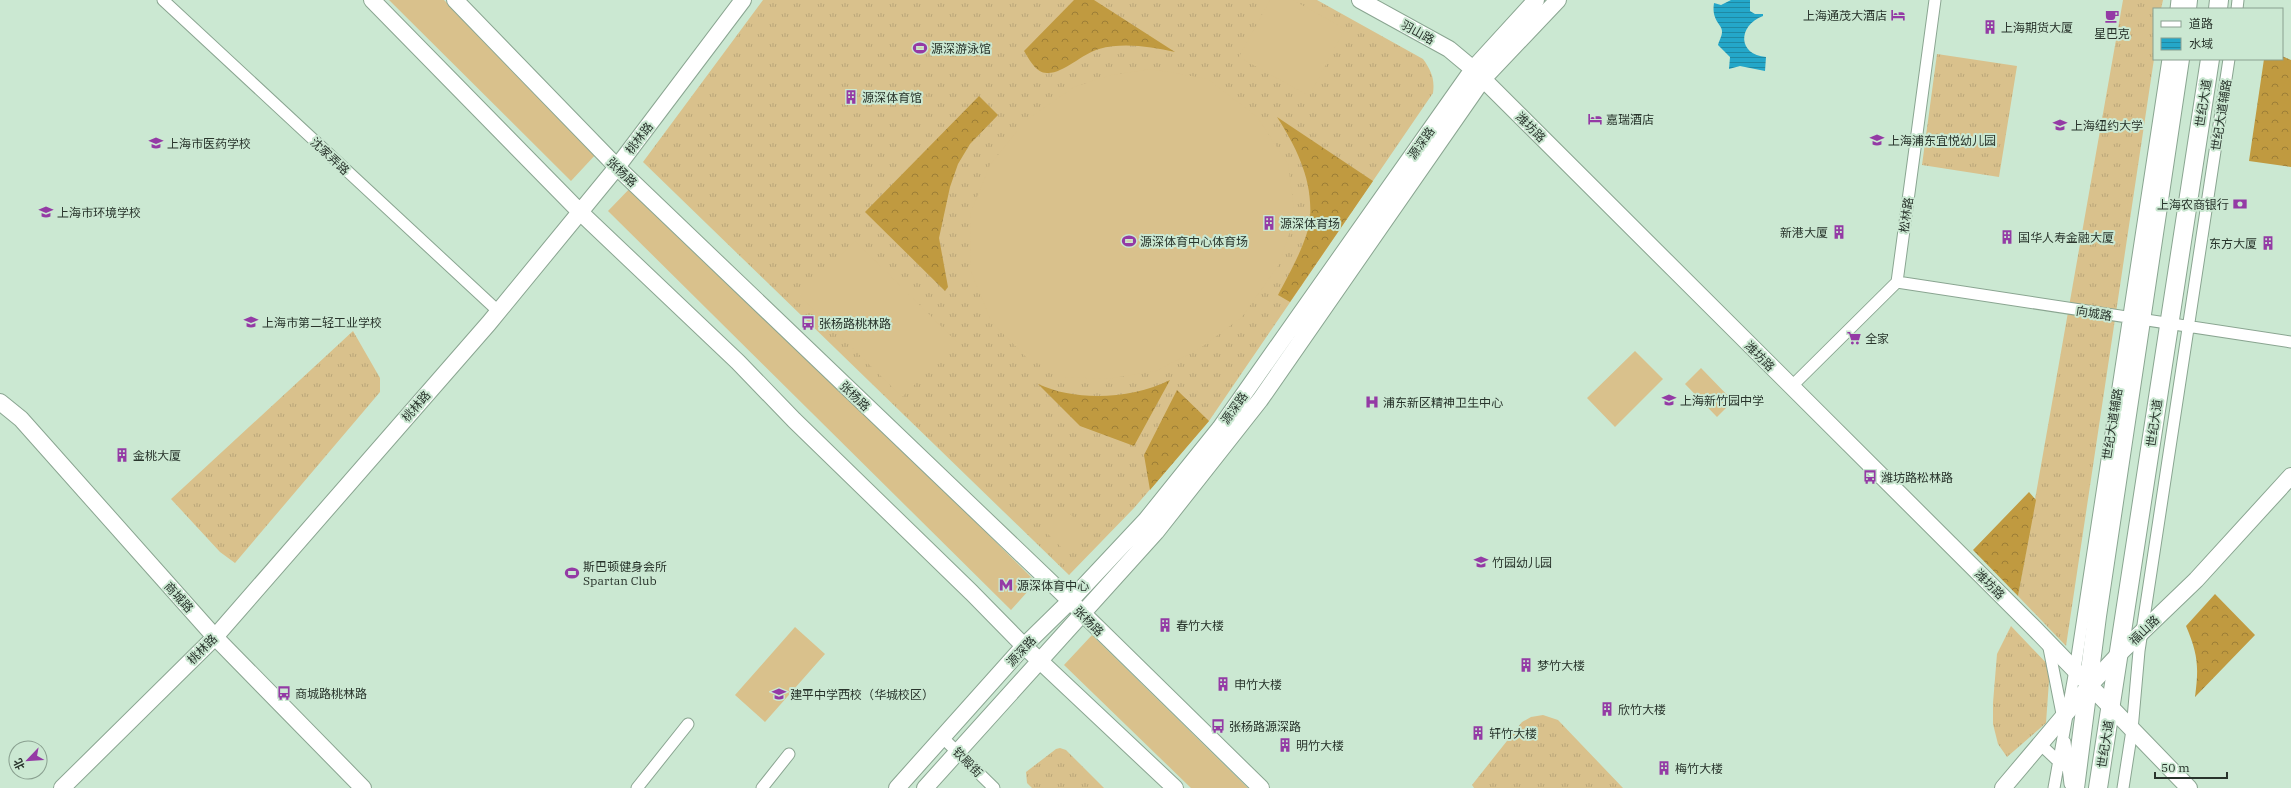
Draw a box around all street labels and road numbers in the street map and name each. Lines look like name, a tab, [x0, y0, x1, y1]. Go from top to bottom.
street label: 羽山路	[1399, 17, 1437, 47]
street label: 世纪大道	[2192, 78, 2214, 128]
street label: 世纪大道辅路	[2208, 78, 2234, 152]
street label: 潍坊路	[1513, 109, 1549, 145]
street label: 桃林路	[622, 119, 656, 157]
street label: 源深路	[1405, 124, 1437, 162]
street label: 沈家弄路	[307, 134, 353, 178]
street label: 张杨路	[604, 154, 640, 190]
street label: 松林路	[1896, 196, 1916, 234]
street label: 向城路	[2075, 303, 2113, 323]
street label: 潍坊路	[1742, 338, 1778, 374]
street label: 张杨路	[837, 378, 873, 414]
street label: 桃林路	[399, 387, 433, 425]
street label: 世纪大道辅路	[2099, 387, 2125, 461]
street label: 源深路	[1218, 389, 1250, 427]
street label: 世纪大道	[2143, 398, 2165, 448]
street label: 潍坊路	[1972, 566, 2008, 602]
street label: 商城路	[161, 579, 197, 615]
street label: 张杨路	[1071, 603, 1107, 639]
street label: 福山路	[2126, 612, 2162, 648]
street label: 桃林路	[184, 631, 220, 667]
street label: 源深路	[1003, 633, 1039, 669]
street label: 世纪大道	[2094, 719, 2116, 769]
street label: 钦殿街	[950, 744, 986, 780]

